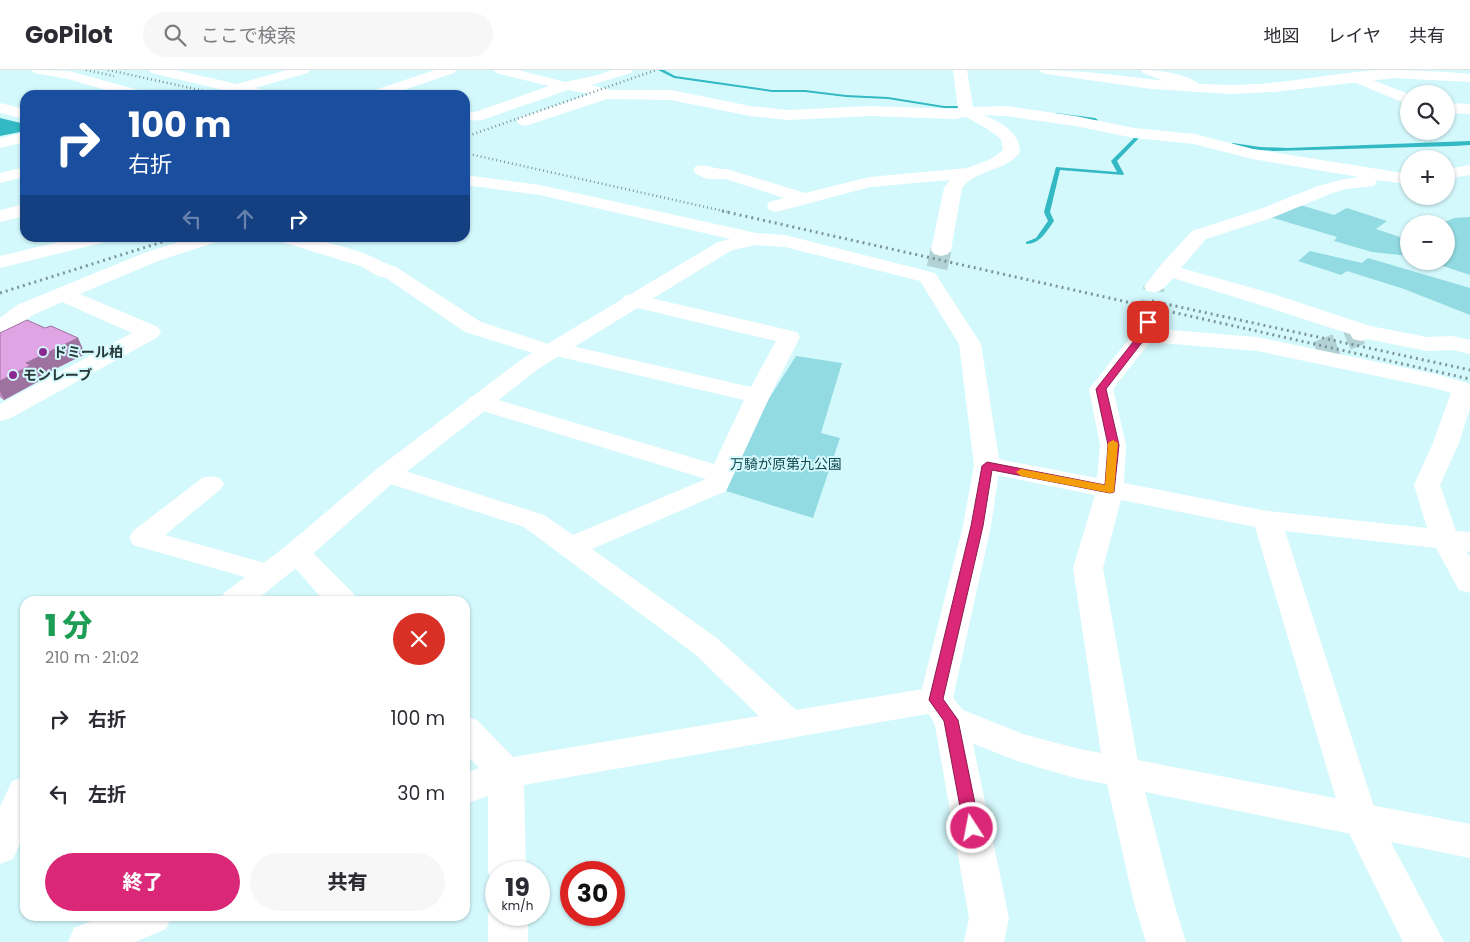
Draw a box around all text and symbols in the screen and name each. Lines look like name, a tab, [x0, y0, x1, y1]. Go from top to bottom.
search box	[143, 12, 493, 57]
text: GoPilot	[25, 18, 113, 51]
icon: search	[161, 21, 189, 49]
text: ここで検索	[201, 22, 296, 49]
text: 地図	[1264, 23, 1300, 48]
text: レイヤ	[1328, 23, 1381, 48]
text: 共有	[1409, 23, 1445, 48]
map controls	[1400, 85, 1455, 270]
button: search	[1400, 85, 1455, 140]
text: 100 m	[128, 100, 231, 149]
icon: right	[45, 110, 110, 175]
text: 右折	[128, 149, 172, 180]
button: +	[1400, 150, 1455, 205]
icon: left	[178, 205, 206, 233]
icon: ahead	[231, 205, 259, 233]
icon: right	[284, 205, 312, 233]
button: −	[1400, 215, 1455, 270]
pin	[1127, 301, 1169, 343]
icon: arrive	[1134, 308, 1162, 336]
place label: ドミール柏	[53, 342, 123, 362]
marker: ドミール柏	[37, 346, 49, 358]
place label: モンレーブ	[23, 365, 92, 385]
marker: モンレーブ	[7, 369, 19, 381]
park label: 万騎が原第九公園	[730, 454, 842, 474]
text: 1 分	[45, 604, 92, 647]
button: close	[393, 613, 445, 665]
text: 210 m · 21:02	[45, 646, 139, 669]
icon: right	[45, 705, 73, 733]
text: 100 m	[390, 705, 445, 732]
text: 右折	[88, 706, 126, 733]
icon: left	[45, 780, 73, 808]
text: 30 m	[397, 780, 445, 807]
text: 左折	[88, 781, 126, 808]
position arrow	[945, 801, 997, 853]
button: 終了	[45, 853, 240, 911]
button: 共有	[250, 853, 445, 911]
speed limit sign: 30	[560, 861, 625, 926]
text: 19	[505, 870, 530, 905]
text: km/h	[502, 897, 533, 914]

